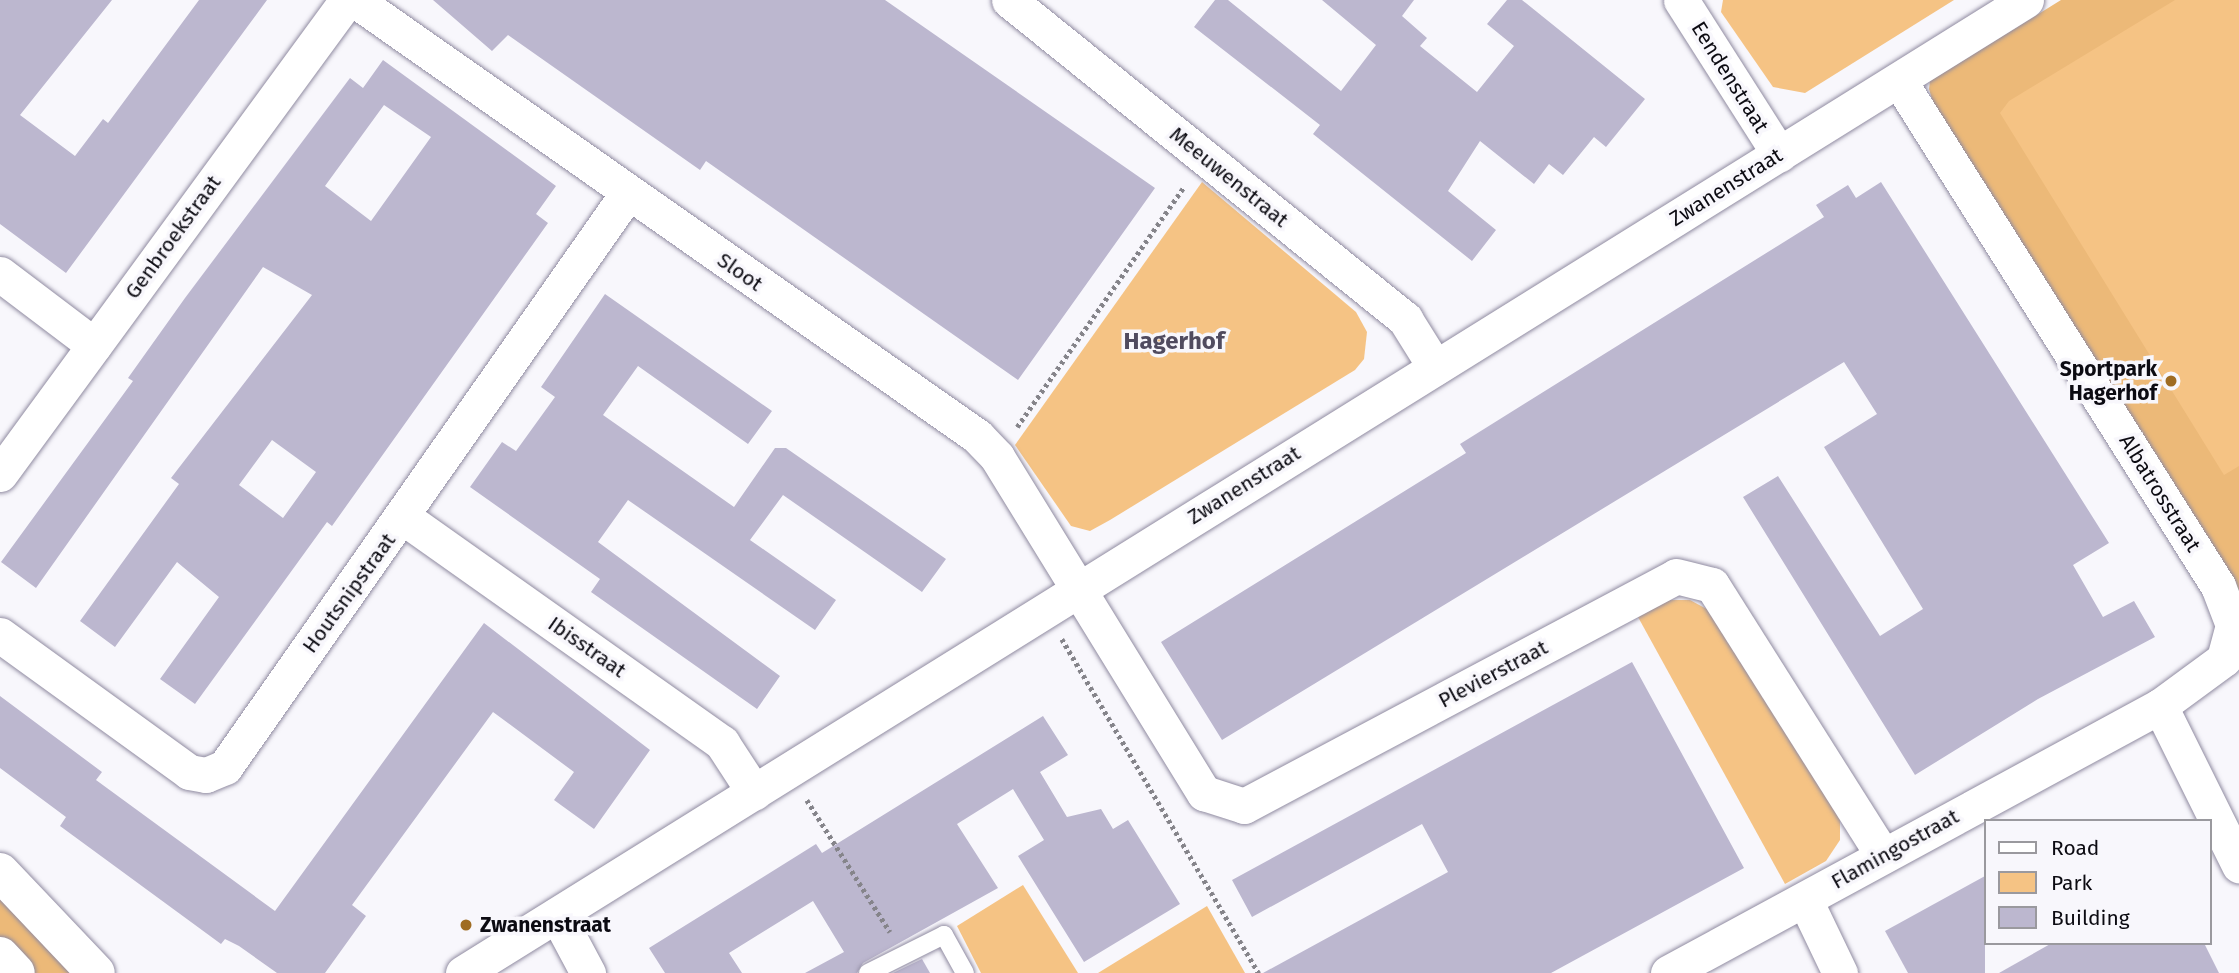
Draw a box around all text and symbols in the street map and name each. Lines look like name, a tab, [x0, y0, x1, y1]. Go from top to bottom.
street label: Eendenstraat	[1686, 17, 1774, 137]
street label: Meeuwenstraat	[1165, 121, 1293, 233]
street label: Zwanenstraat	[1665, 142, 1787, 232]
street label: Genbroekstraat	[120, 170, 226, 304]
street label: Sloot	[712, 247, 768, 297]
district label: Hagerhof	[1124, 328, 1224, 356]
place label: Sportpark Hagerhof	[2060, 356, 2157, 406]
marker: Sportpark Hagerhof	[2163, 373, 2179, 389]
street label: Albatrosstraat	[2114, 430, 2206, 556]
street label: Zwanenstraat	[1183, 440, 1305, 530]
street label: Houtsnipstraat	[297, 528, 401, 658]
street label: Ibisstraat	[543, 611, 631, 683]
street label: Plevierstraat	[1434, 635, 1552, 713]
street label: Flamingostraat	[1827, 804, 1963, 894]
legend	[1983, 819, 2211, 945]
text: Road	[2051, 835, 2099, 861]
text: Park	[2051, 870, 2092, 896]
text: Building	[2051, 905, 2130, 931]
place label: Zwanenstraat	[480, 912, 611, 938]
marker: Zwanenstraat	[458, 917, 474, 933]

